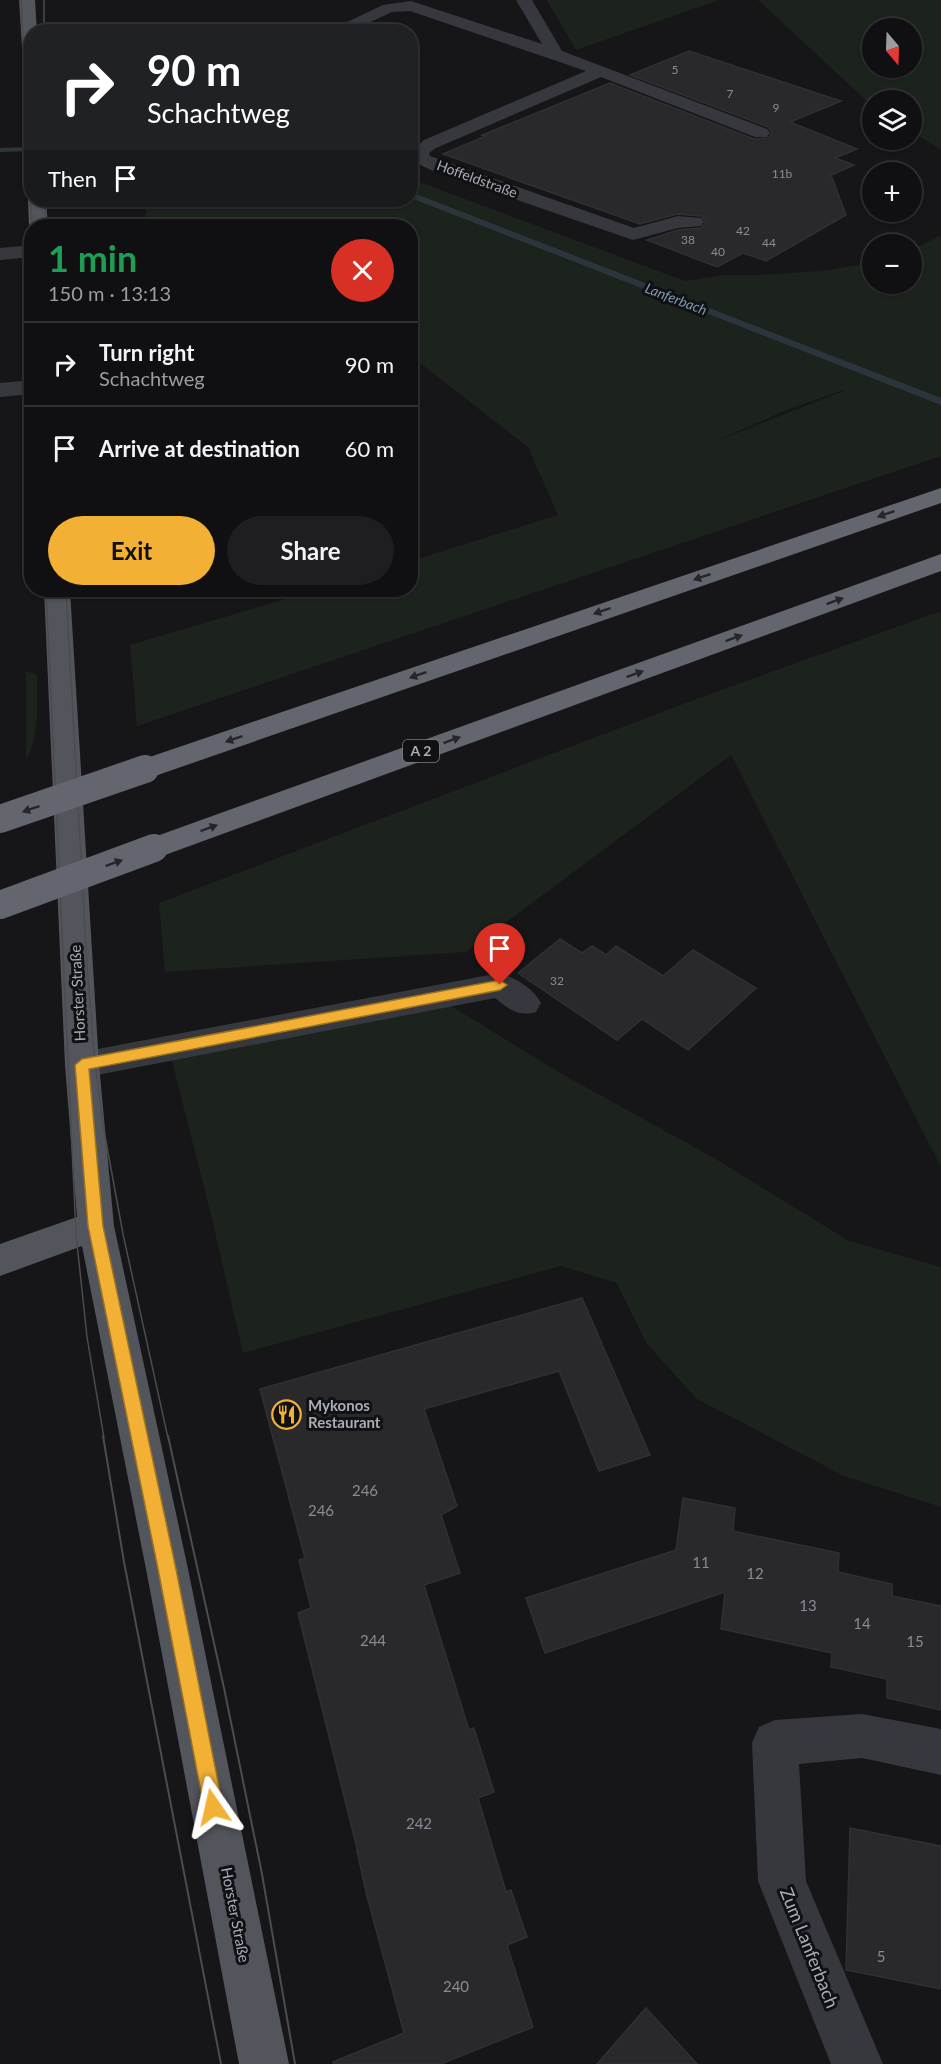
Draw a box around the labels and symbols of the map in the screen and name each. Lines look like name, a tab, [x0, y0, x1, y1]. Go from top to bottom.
north arrow	[862, 18, 922, 78]
house number: 5	[672, 62, 679, 77]
house number: 7	[727, 86, 734, 101]
house number: 9	[773, 100, 780, 115]
street label: Hoffeldstraße	[435, 156, 520, 201]
house number: 11b	[772, 166, 793, 181]
house number: 42	[736, 223, 750, 238]
house number: 38	[681, 232, 695, 247]
house number: 44	[762, 235, 776, 250]
house number: 40	[711, 244, 725, 259]
water label: Lanferbach	[643, 279, 710, 318]
one-way arrow	[877, 510, 895, 519]
one-way arrow	[693, 573, 711, 583]
one-way arrow	[826, 596, 844, 605]
one-way arrow	[593, 607, 611, 617]
one-way arrow	[726, 633, 744, 643]
one-way arrow	[626, 669, 644, 679]
one-way arrow	[409, 671, 427, 680]
one-way arrow	[224, 734, 242, 744]
one-way arrow	[443, 735, 461, 745]
road number: A 2	[403, 740, 439, 762]
one-way arrow	[22, 804, 40, 814]
one-way arrow	[200, 823, 218, 833]
one-way arrow	[105, 857, 123, 867]
pin	[474, 923, 525, 985]
street label: Horster Straße	[65, 944, 89, 1042]
house number: 32	[550, 973, 564, 988]
place label: Mykonos Restaurant	[308, 1396, 381, 1431]
restaurant icon: Mykonos Restaurant	[271, 1399, 303, 1431]
house number: 246	[352, 1481, 378, 1499]
house number: 246	[308, 1501, 334, 1519]
house number: 11	[692, 1553, 710, 1571]
house number: 12	[746, 1564, 764, 1582]
house number: 13	[799, 1596, 817, 1614]
house number: 14	[853, 1614, 871, 1632]
house number: 244	[360, 1631, 386, 1649]
house number: 15	[906, 1632, 924, 1650]
position arrow	[181, 1775, 245, 1839]
house number: 242	[406, 1814, 432, 1832]
street label: Horster Straße	[218, 1866, 254, 1964]
street label: Zum Lanferbach	[776, 1884, 844, 2011]
house number: 5	[877, 1947, 885, 1965]
house number: 240	[443, 1977, 469, 1995]

